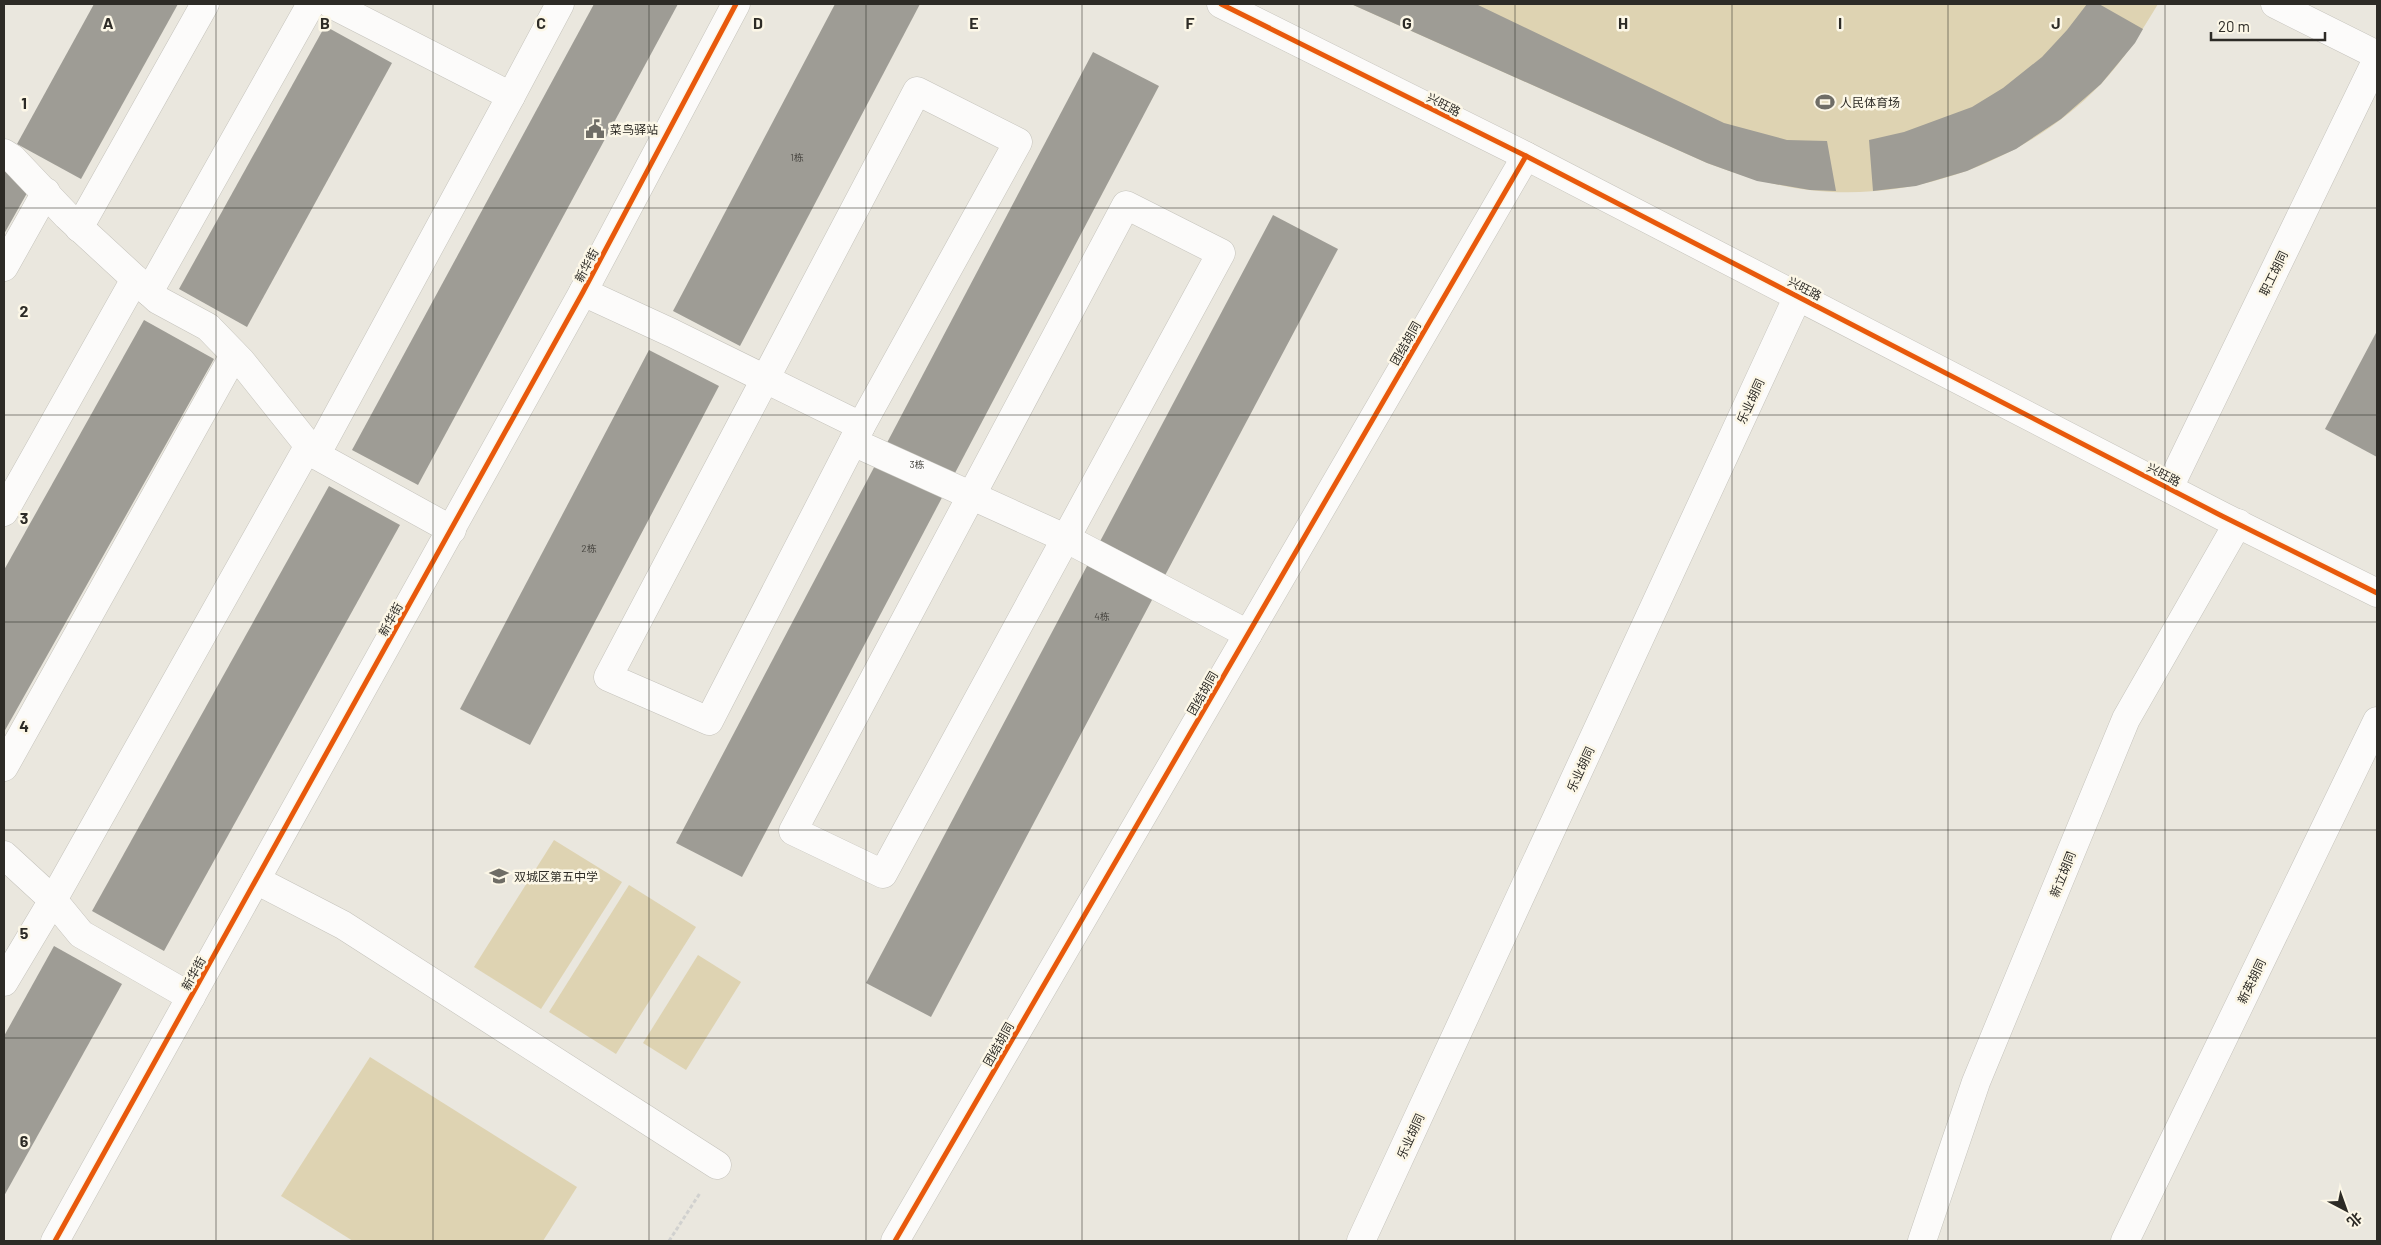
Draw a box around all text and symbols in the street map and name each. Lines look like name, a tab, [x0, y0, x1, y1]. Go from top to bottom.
scale bar	[2211, 10, 2325, 42]
text: A	[103, 13, 114, 32]
text: B	[320, 13, 330, 32]
text: C	[536, 13, 546, 32]
text: D	[753, 13, 763, 32]
text: E	[969, 13, 979, 32]
text: F	[1186, 13, 1195, 32]
text: G	[1402, 13, 1412, 32]
text: H	[1618, 13, 1628, 32]
text: I	[1838, 13, 1842, 32]
text: J	[2051, 13, 2061, 32]
text: 20 m	[2218, 17, 2250, 35]
street label: 兴旺路	[1425, 90, 1463, 118]
sports icon: 人民体育场	[1814, 91, 1836, 113]
text: 1	[21, 93, 27, 112]
place label: 人民体育场	[1840, 95, 1900, 109]
public building icon: 菜鸟驿站	[584, 118, 606, 140]
place label: 菜鸟驿站	[610, 122, 658, 136]
house number: 1栋	[790, 151, 804, 163]
street label: 新华街	[571, 246, 601, 284]
street label: 职工胡同	[2256, 248, 2290, 298]
street label: 兴旺路	[1786, 274, 1824, 302]
text: 2	[20, 301, 29, 320]
street label: 团结胡同	[1387, 319, 1423, 367]
street label: 乐业胡同	[1734, 376, 1766, 426]
house number: 3栋	[909, 458, 925, 470]
street label: 兴旺路	[2145, 460, 2183, 488]
text: 3	[20, 508, 28, 527]
house number: 2栋	[581, 542, 597, 554]
street label: 新华街	[375, 600, 405, 638]
house number: 4栋	[1094, 610, 1110, 622]
street label: 团结胡同	[1184, 669, 1220, 717]
text: 4	[19, 716, 29, 735]
street label: 乐业胡同	[1564, 744, 1596, 794]
street label: 新立胡同	[2047, 849, 2077, 899]
school or university icon: 双城区第五中学	[488, 865, 510, 887]
place label: 双城区第五中学	[514, 869, 598, 883]
text: 5	[20, 923, 29, 942]
street label: 新华街	[178, 954, 208, 992]
street label: 新英胡同	[2234, 956, 2268, 1006]
street label: 团结胡同	[980, 1020, 1016, 1068]
street label: 乐业胡同	[1394, 1111, 1426, 1161]
text: 6	[20, 1131, 29, 1150]
north arrow	[2321, 1185, 2371, 1235]
text: 北	[2344, 1209, 2366, 1231]

